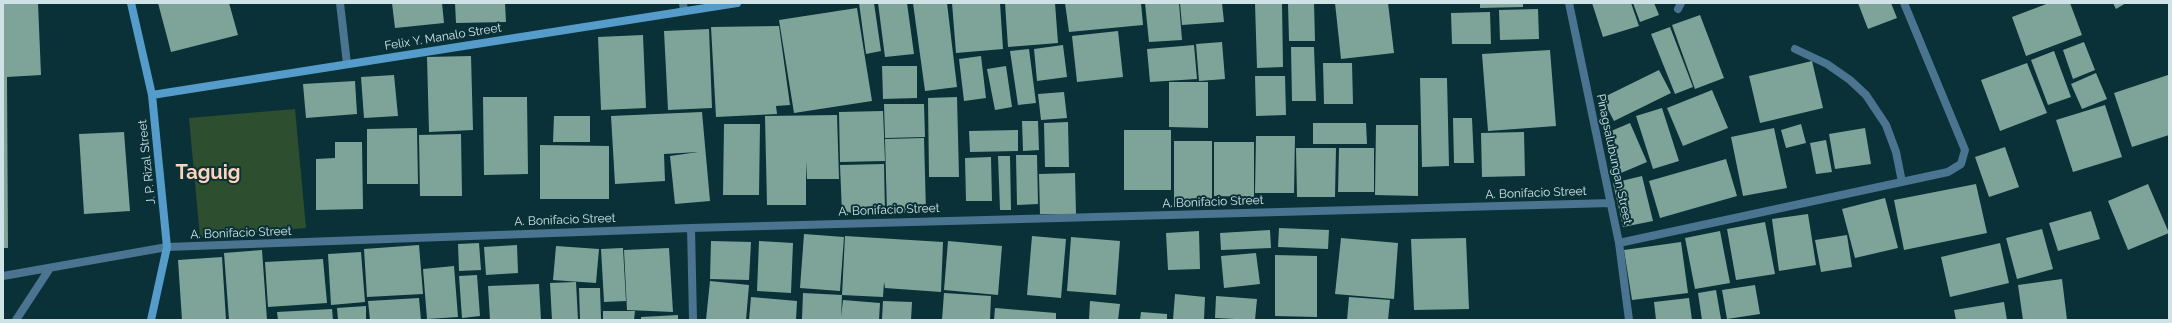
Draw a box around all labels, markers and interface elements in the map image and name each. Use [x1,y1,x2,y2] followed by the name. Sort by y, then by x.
[384,21,502,53] street label: Felix Y. Manalo Street
[1593,93,1635,225] street label: Pinagsalubungan Street
[135,119,159,205] street label: J. P. Rizal Street
[176,161,240,185] district label: Taguig
[1485,184,1587,202] street label: A. Bonifacio Street
[1162,193,1264,211] street label: A. Bonifacio Street
[838,201,940,219] street label: A. Bonifacio Street
[514,211,616,229] street label: A. Bonifacio Street
[190,224,292,242] street label: A. Bonifacio Street

